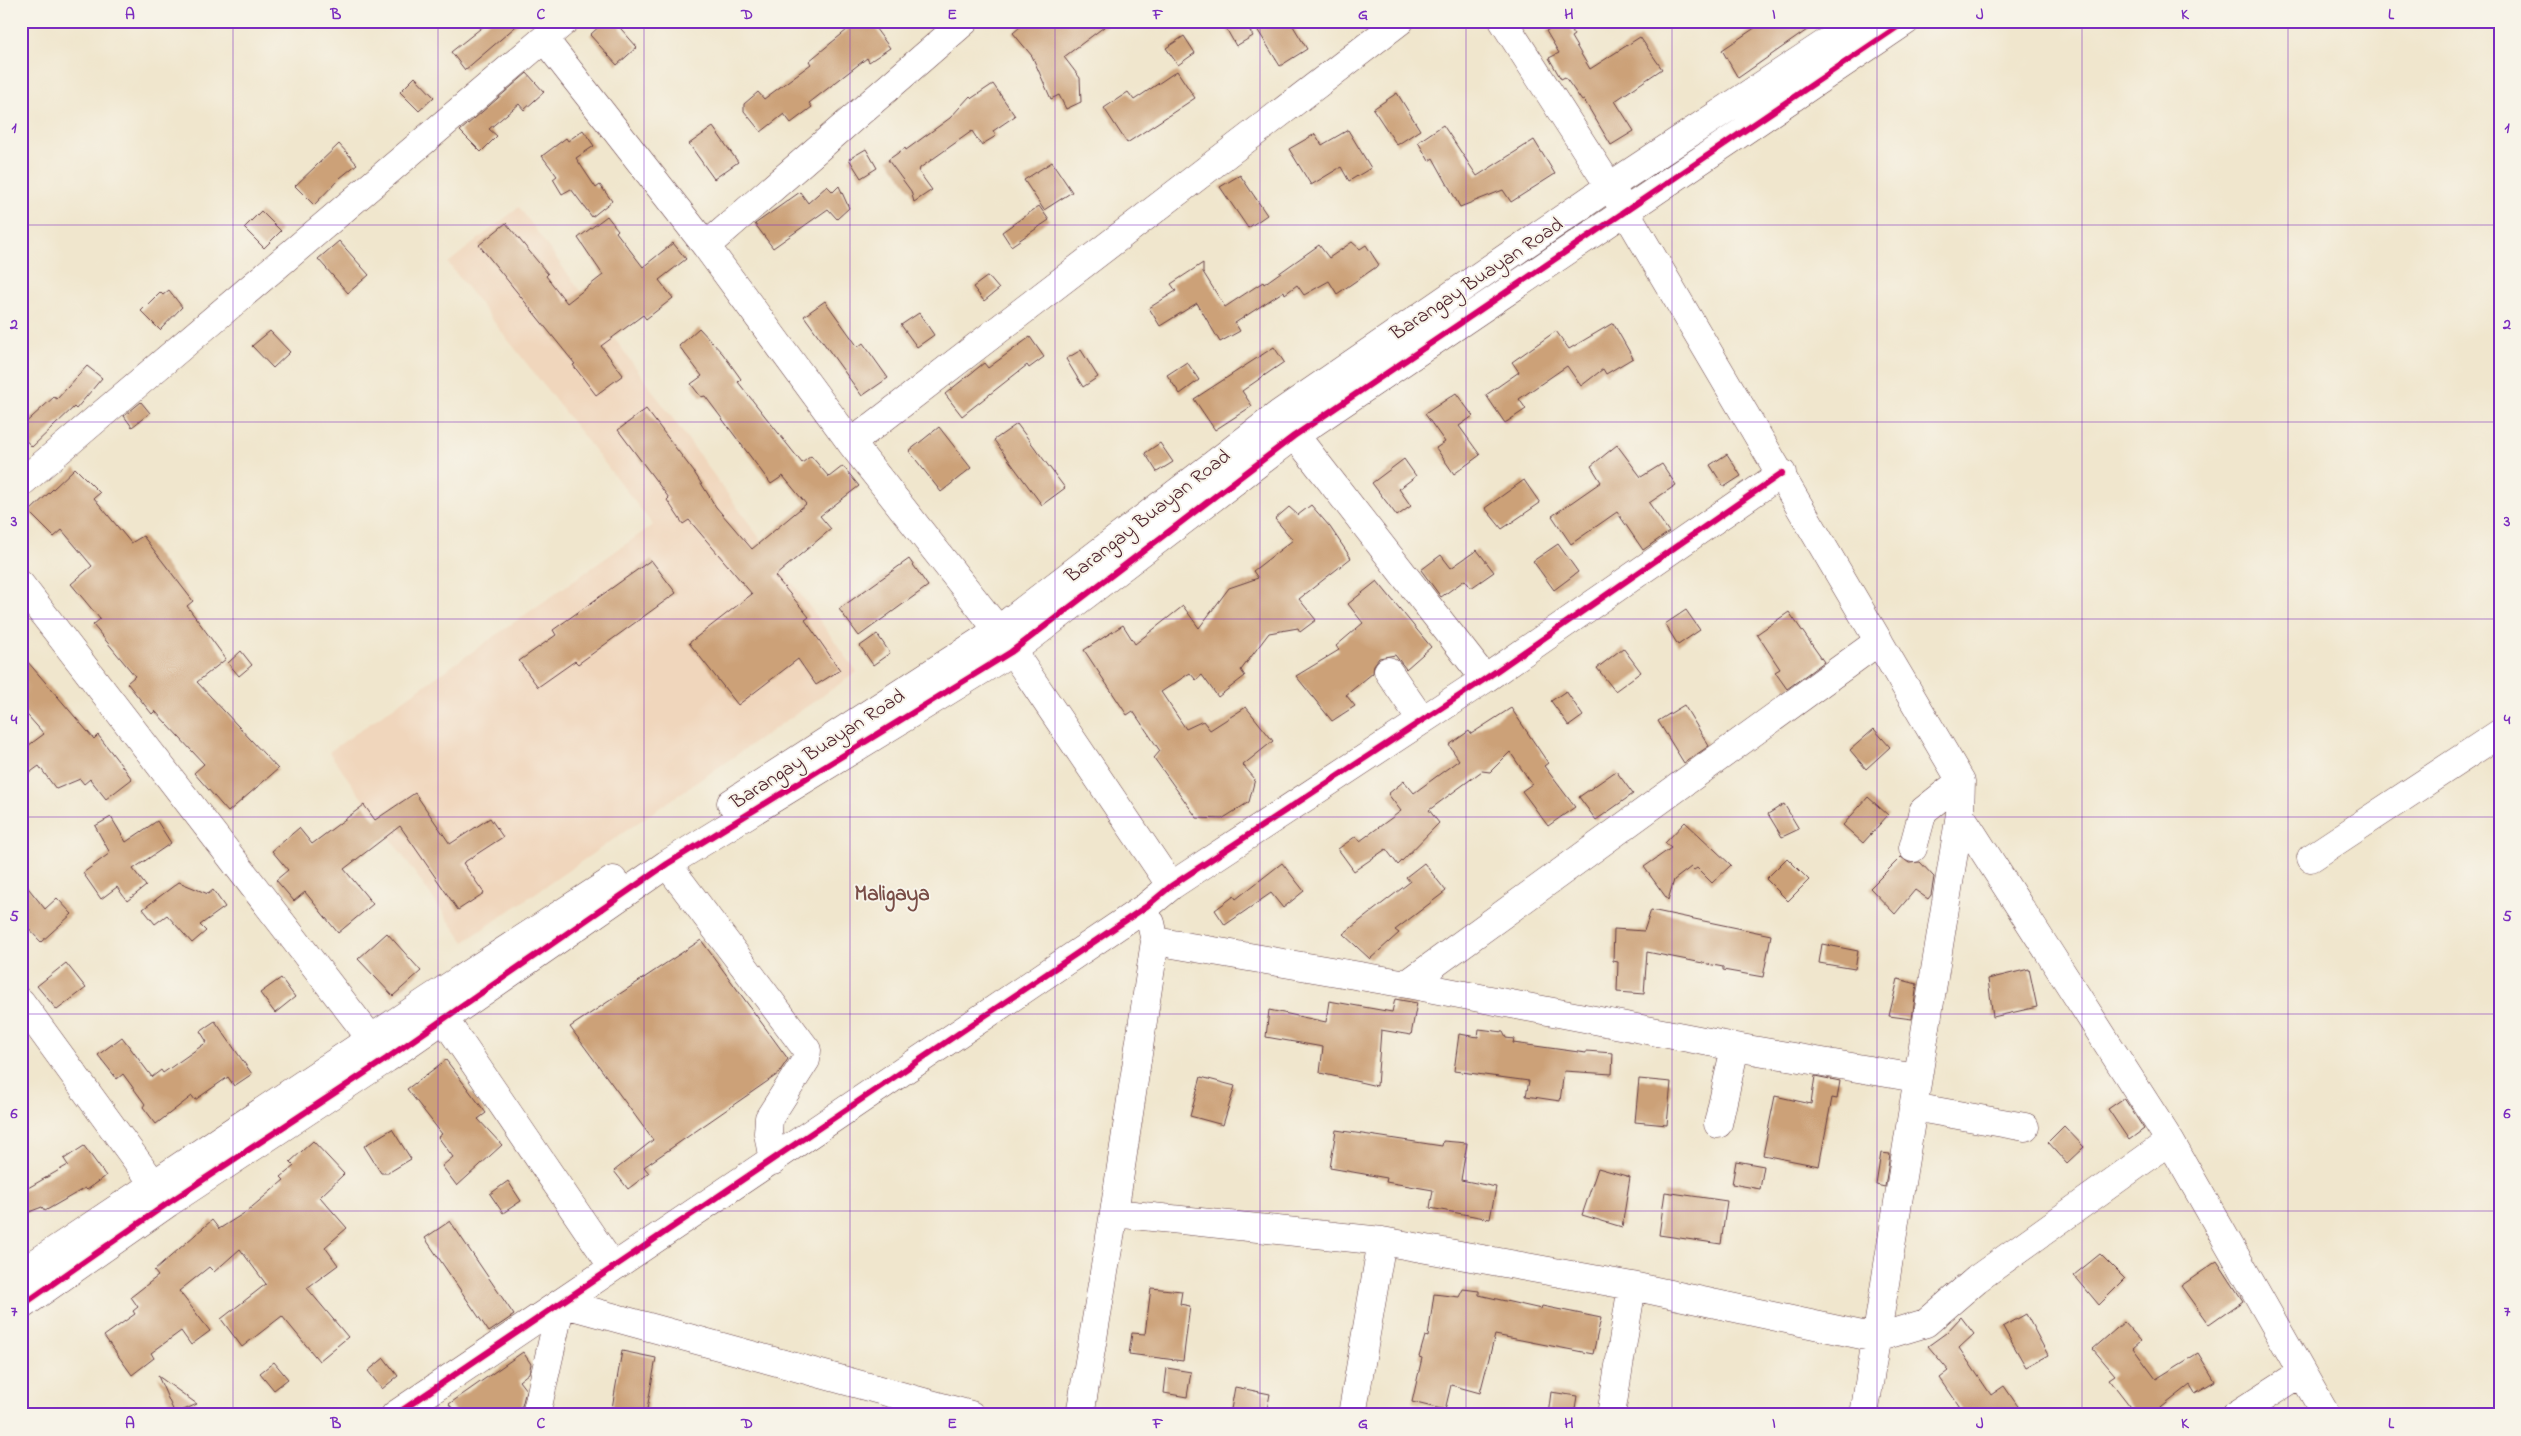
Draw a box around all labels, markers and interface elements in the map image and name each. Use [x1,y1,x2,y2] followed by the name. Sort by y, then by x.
[125,3,135,27] text: A
[330,3,342,27] text: B
[537,3,546,27] text: C
[740,3,753,27] text: D
[947,3,957,27] text: E
[1152,3,1164,27] text: F
[1358,3,1368,27] text: G
[1564,3,1574,27] text: H
[1772,3,1776,27] text: I
[1976,3,1984,27] text: J
[2181,3,2190,27] text: K
[2388,3,2395,27] text: L
[11,116,17,140] text: 1
[2504,116,2510,140] text: 1
[1384,211,1570,350] street label: Barangay Buayan Road
[9,313,18,337] text: 2
[2502,313,2511,337] text: 2
[1059,443,1238,592] street label: Barangay Buayan Road
[10,510,18,534] text: 3
[2503,510,2511,534] text: 3
[725,683,912,819] street label: Barangay Buayan Road
[10,708,18,732] text: 4
[2503,708,2511,732] text: 4
[854,880,930,912] district label: Maligaya
[9,905,19,929] text: 5
[2502,905,2512,929] text: 5
[9,1102,18,1126] text: 6
[2502,1102,2511,1126] text: 6
[11,1300,18,1324] text: 7
[2504,1300,2511,1324] text: 7
[125,1412,135,1436] text: A
[330,1412,342,1436] text: B
[537,1412,546,1436] text: C
[740,1412,753,1436] text: D
[947,1412,957,1436] text: E
[1152,1412,1164,1436] text: F
[1358,1412,1368,1436] text: G
[1564,1412,1574,1436] text: H
[1772,1412,1776,1436] text: I
[1976,1412,1984,1436] text: J
[2181,1412,2190,1436] text: K
[2388,1412,2395,1436] text: L

